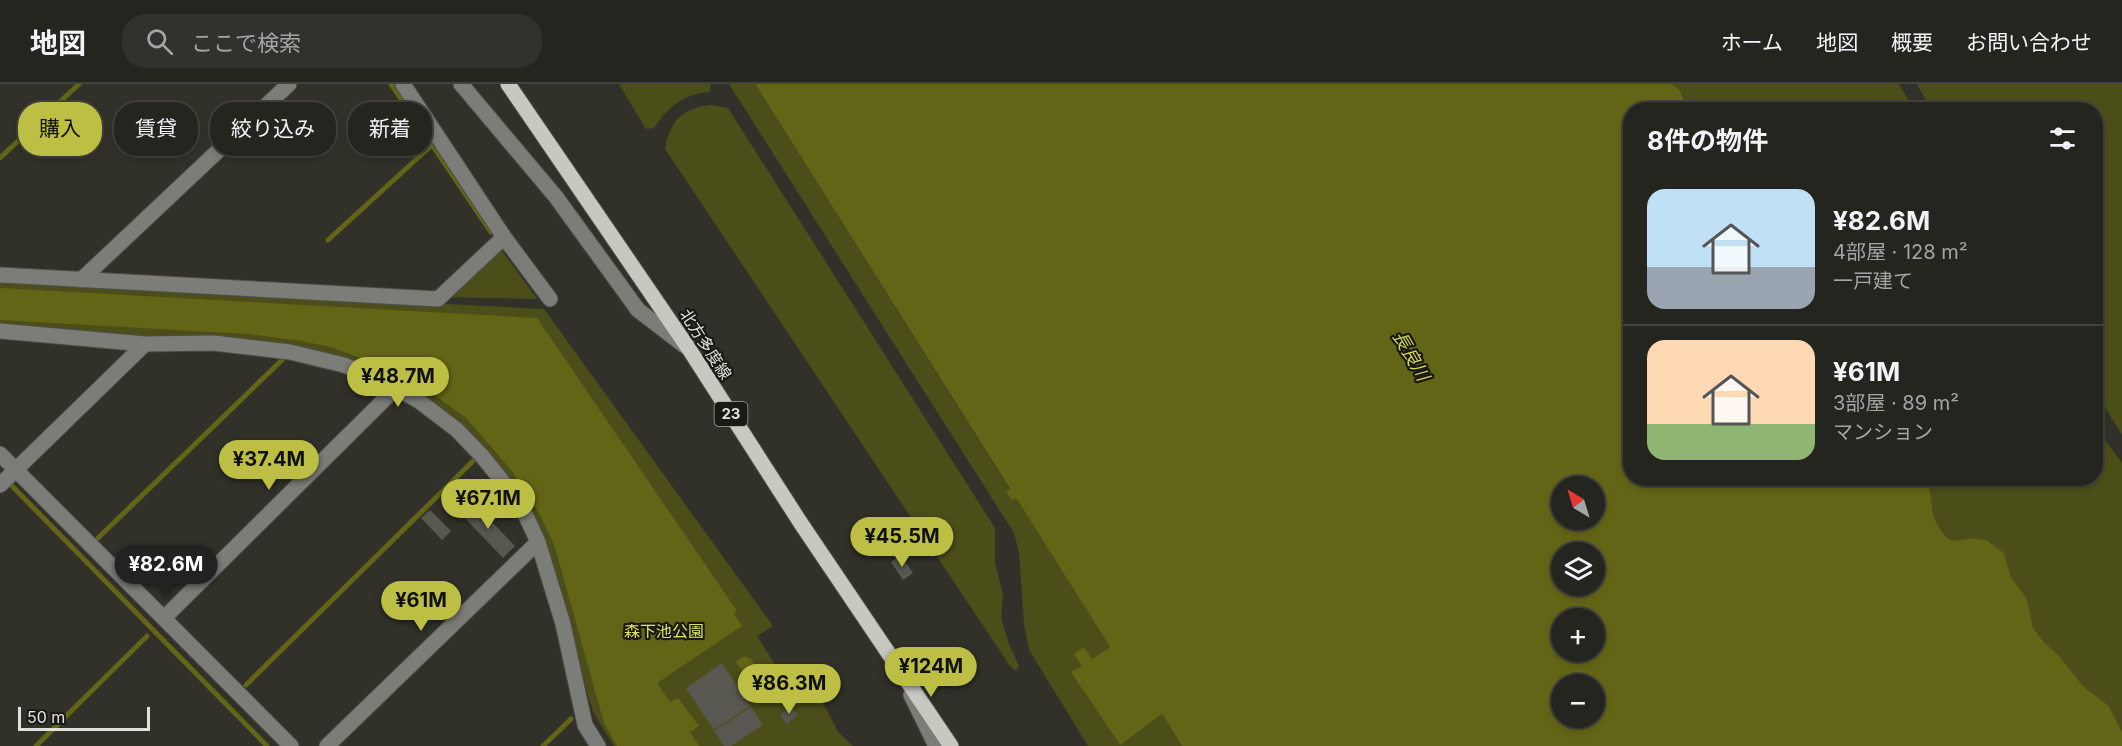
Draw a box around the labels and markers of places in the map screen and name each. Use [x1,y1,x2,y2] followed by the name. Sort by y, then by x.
[349,357,447,408] pin: ¥48.7M
[220,440,318,491] pin: ¥37.4M
[439,479,537,530] pin: ¥67.1M
[853,517,951,568] pin: ¥45.5M
[117,545,215,596] pin: ¥82.6M
[385,581,457,632] pin: ¥61M
[889,647,973,698] pin: ¥124M
[740,664,838,715] pin: ¥86.3M

